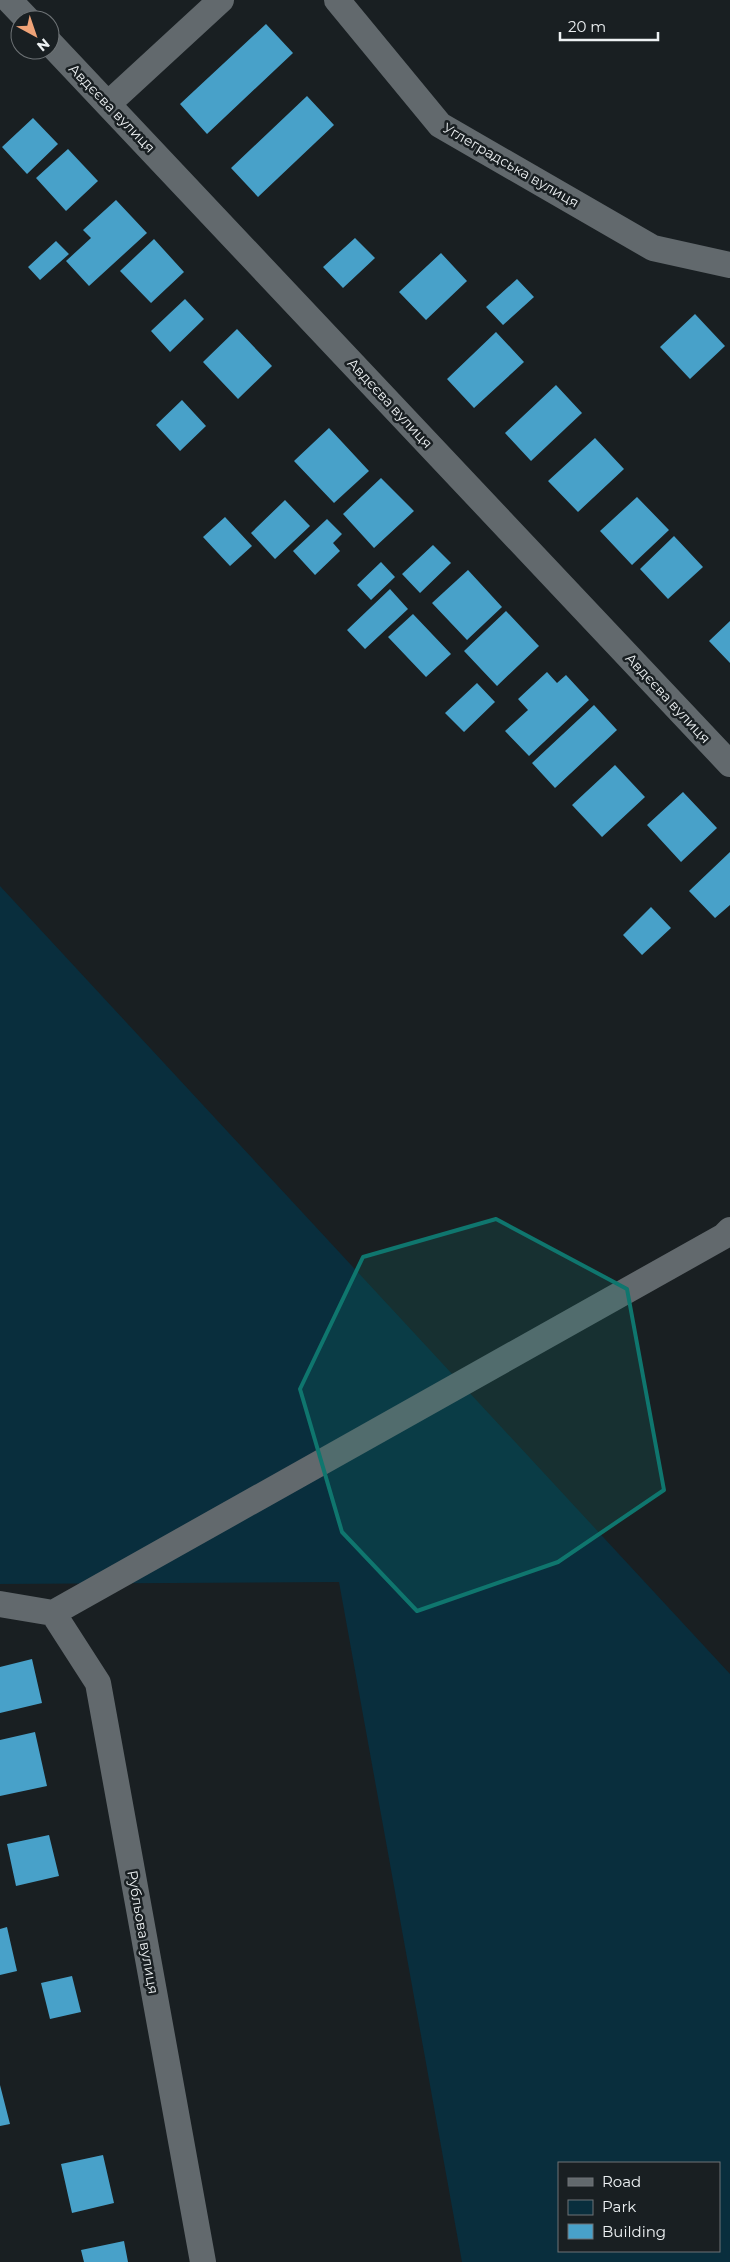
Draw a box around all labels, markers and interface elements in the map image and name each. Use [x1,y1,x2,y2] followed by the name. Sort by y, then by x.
[10,10,60,60] north arrow
[560,10,658,42] scale bar
[568,17,606,36] text: 20 m
[33,34,53,55] text: N
[65,60,159,156] street label: Авдєєва вулиця
[440,119,582,211] street label: Углеградська вулиця
[344,354,436,452] street label: Авдєєва вулиця
[622,649,714,747] street label: Авдєєва вулиця
[123,1869,163,1995] street label: Рубльова вулиця
[558,2162,720,2252] legend
[602,2172,641,2191] text: Road
[602,2197,636,2216] text: Park
[602,2222,666,2241] text: Building

